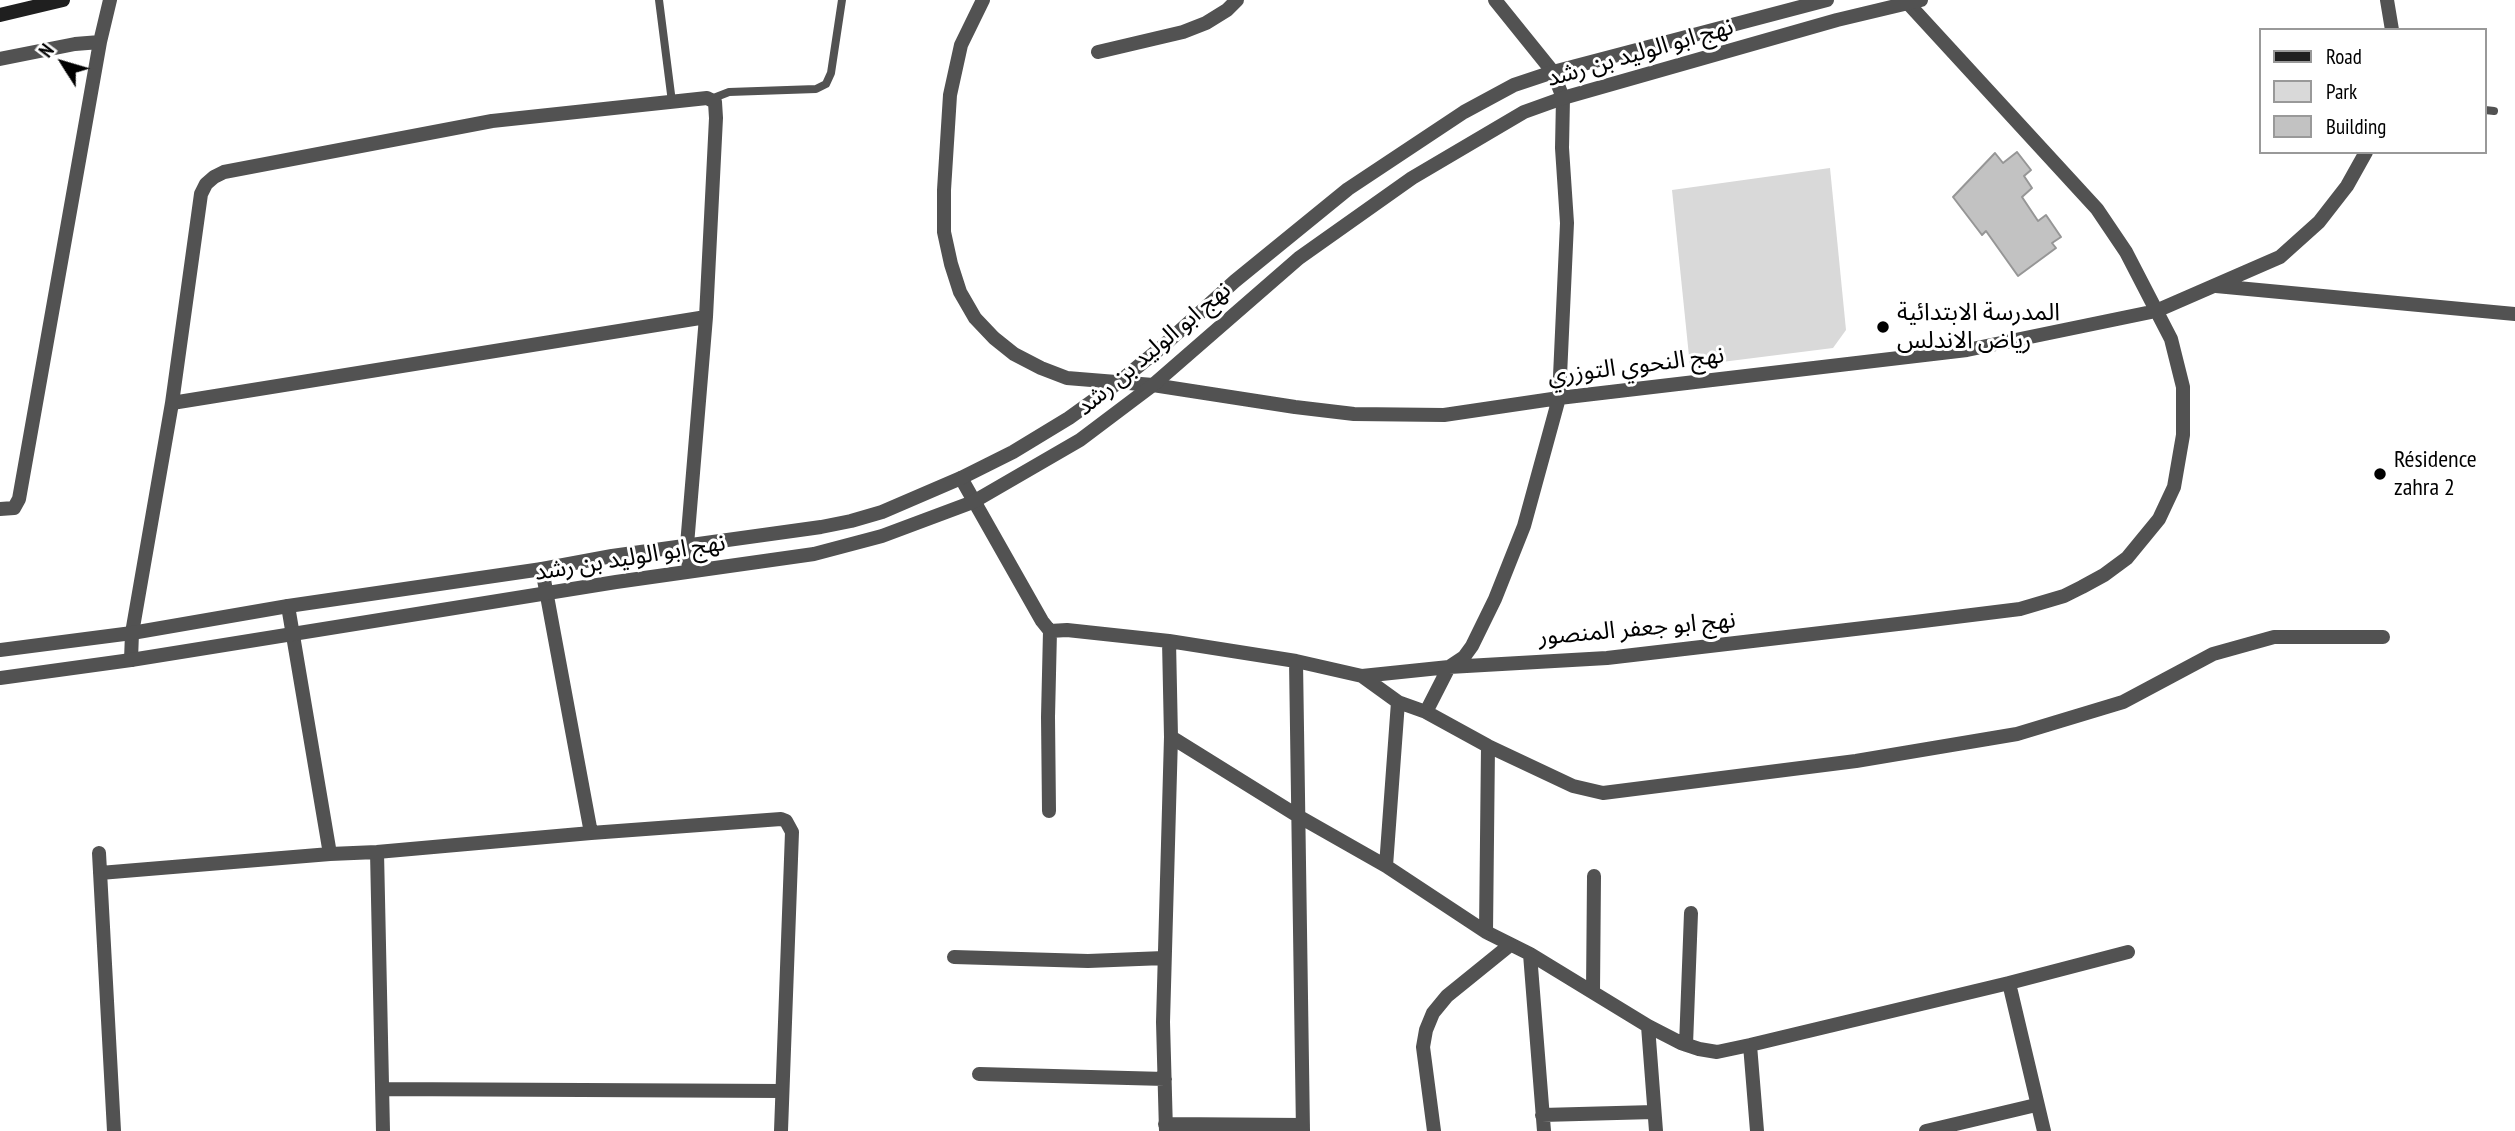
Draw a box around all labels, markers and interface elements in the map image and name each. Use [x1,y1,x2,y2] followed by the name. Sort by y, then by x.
[1543,13,1737,93] street label: نهج ابو الوليد بن رشد
[28,28,98,98] north arrow
[2260,28,2487,154] legend
[34,39,59,62] text: N
[2326,43,2362,70] text: Road
[2326,78,2357,105] text: Park
[2326,113,2386,140] text: Building
[1071,276,1237,422] street label: نهج ابو الوليد بن رشد
[1897,299,2060,355] place label: المدرسة الابتدائية رياض الاندلس
[1875,319,1891,335] marker: المدرسة الابتدائية رياض الاندلس
[1546,341,1726,391] street label: نهج النحوي التوزري
[2394,446,2477,502] place label: Résidence zahra 2
[2372,466,2388,482] marker: Résidence zahra 2
[532,529,728,587] street label: نهج ابو الوليد بن رشد
[1537,606,1737,652] street label: نهج ابو جعفر المنصور

